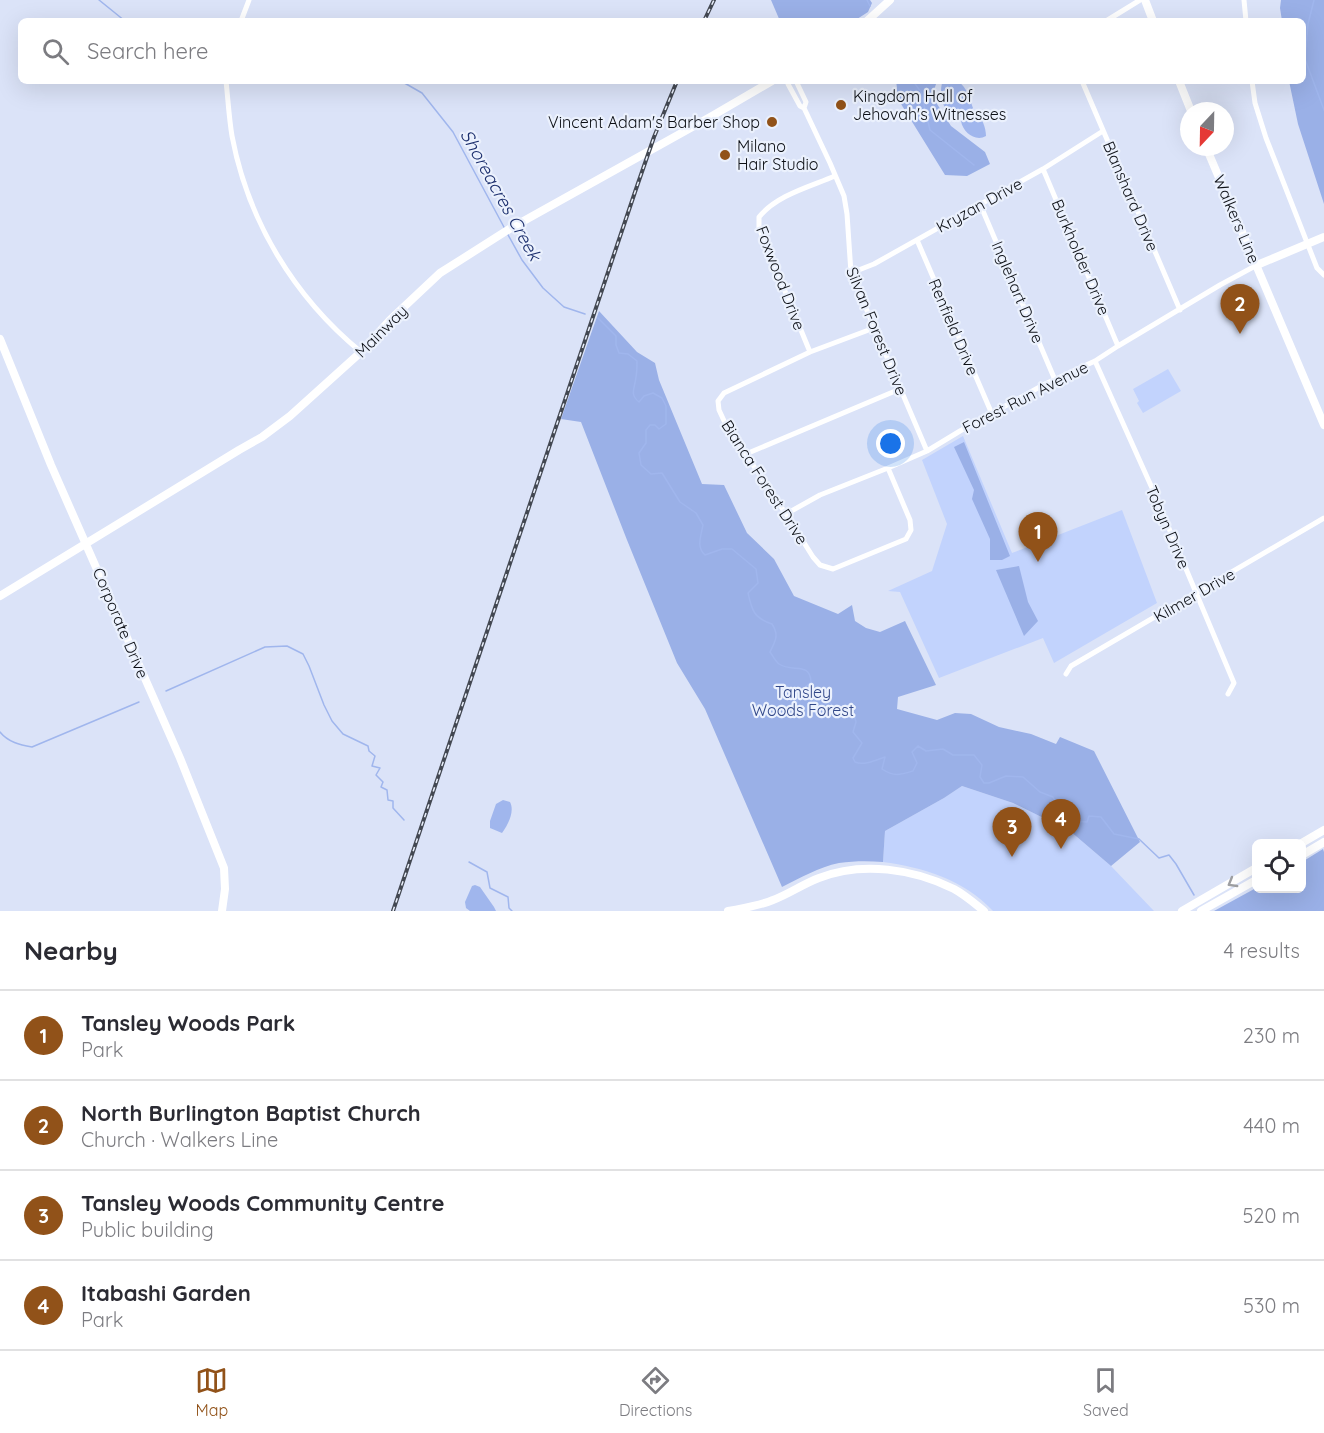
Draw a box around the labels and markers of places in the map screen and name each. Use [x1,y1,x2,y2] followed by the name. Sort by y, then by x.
[853,86,1006,124] place label: Kingdom Hall of Jehovah's Witnesses
[834,98,848,112] marker: Kingdom Hall of Jehovah's Witnesses
[548,112,760,132] place label: Vincent Adam's Barber Shop
[765,115,779,129] marker: Vincent Adam's Barber Shop
[737,136,818,174] place label: Milano Hair Studio
[718,148,732,162] marker: Milano Hair Studio
[1220,284,1260,334] pin: 2
[1018,512,1058,562] pin: 1
[1042,800,1080,849] pin: 4
[992,808,1032,857] pin: 3

